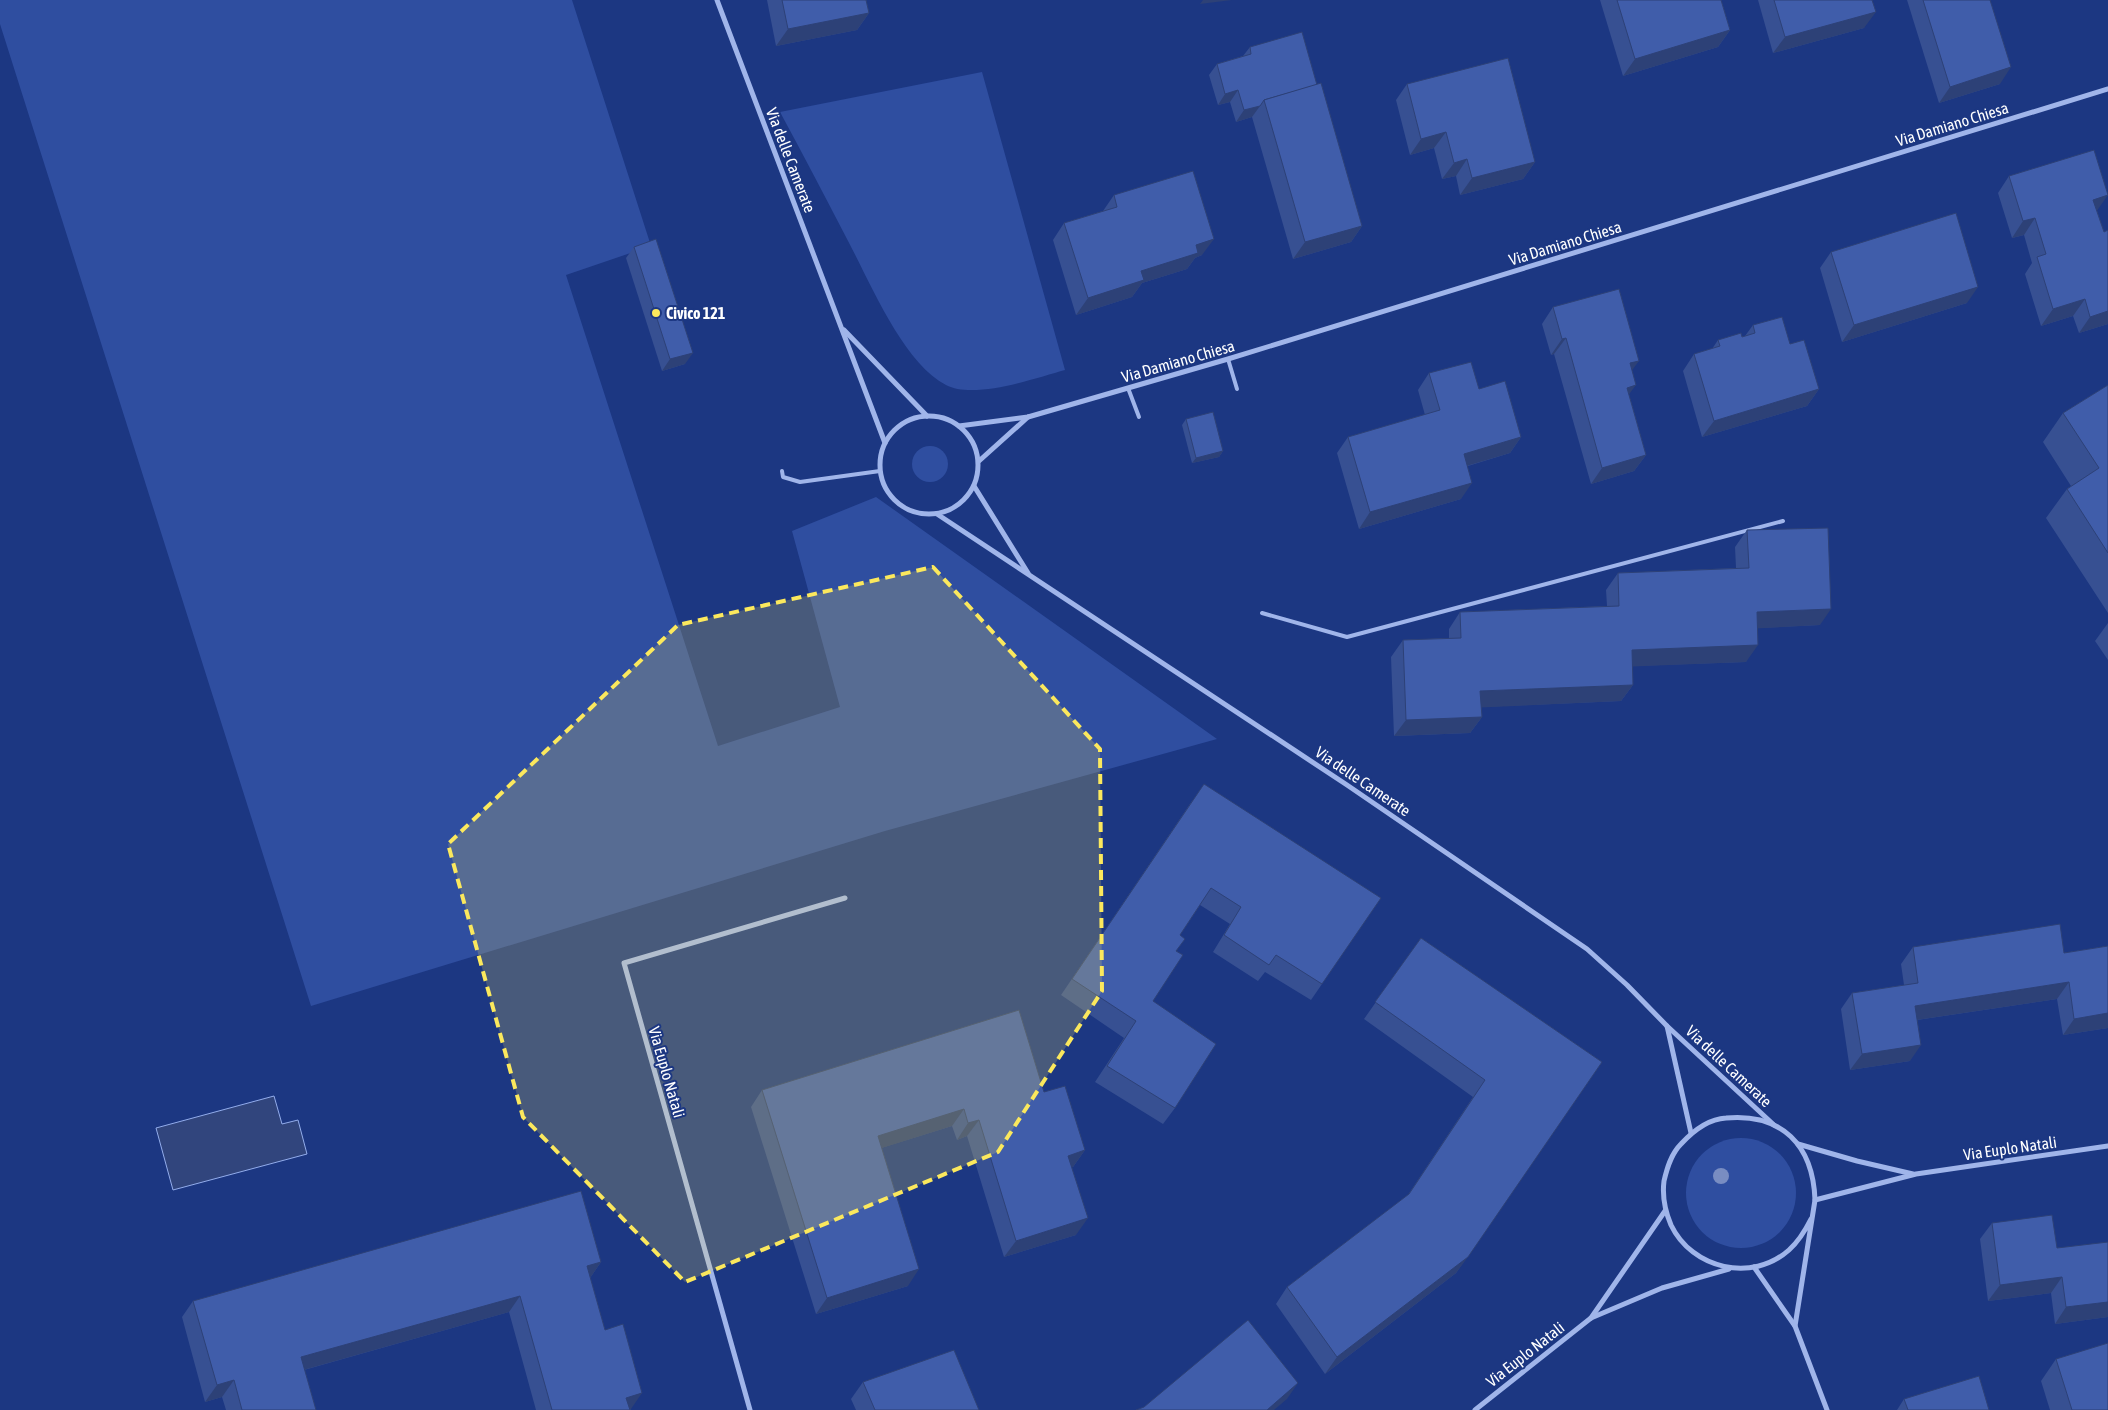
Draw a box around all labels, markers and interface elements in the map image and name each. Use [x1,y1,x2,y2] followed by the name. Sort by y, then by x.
[1894,98,2010,150] street label: Via Damiano Chiesa
[763,105,819,215] street label: Via delle Camerate
[1507,217,1623,269] street label: Via Damiano Chiesa
[666,304,726,322] place label: Civico 121
[650,307,662,319] marker: Civico 121
[1119,336,1237,386] street label: Via Damiano Chiesa
[1312,743,1414,819] street label: Via delle Camerate
[1682,1022,1776,1110] street label: Via delle Camerate
[644,1024,689,1120] street label: Via Euplo Natali
[1962,1133,2058,1164] street label: Via Euplo Natali
[1482,1318,1568,1391] street label: Via Euplo Natali

